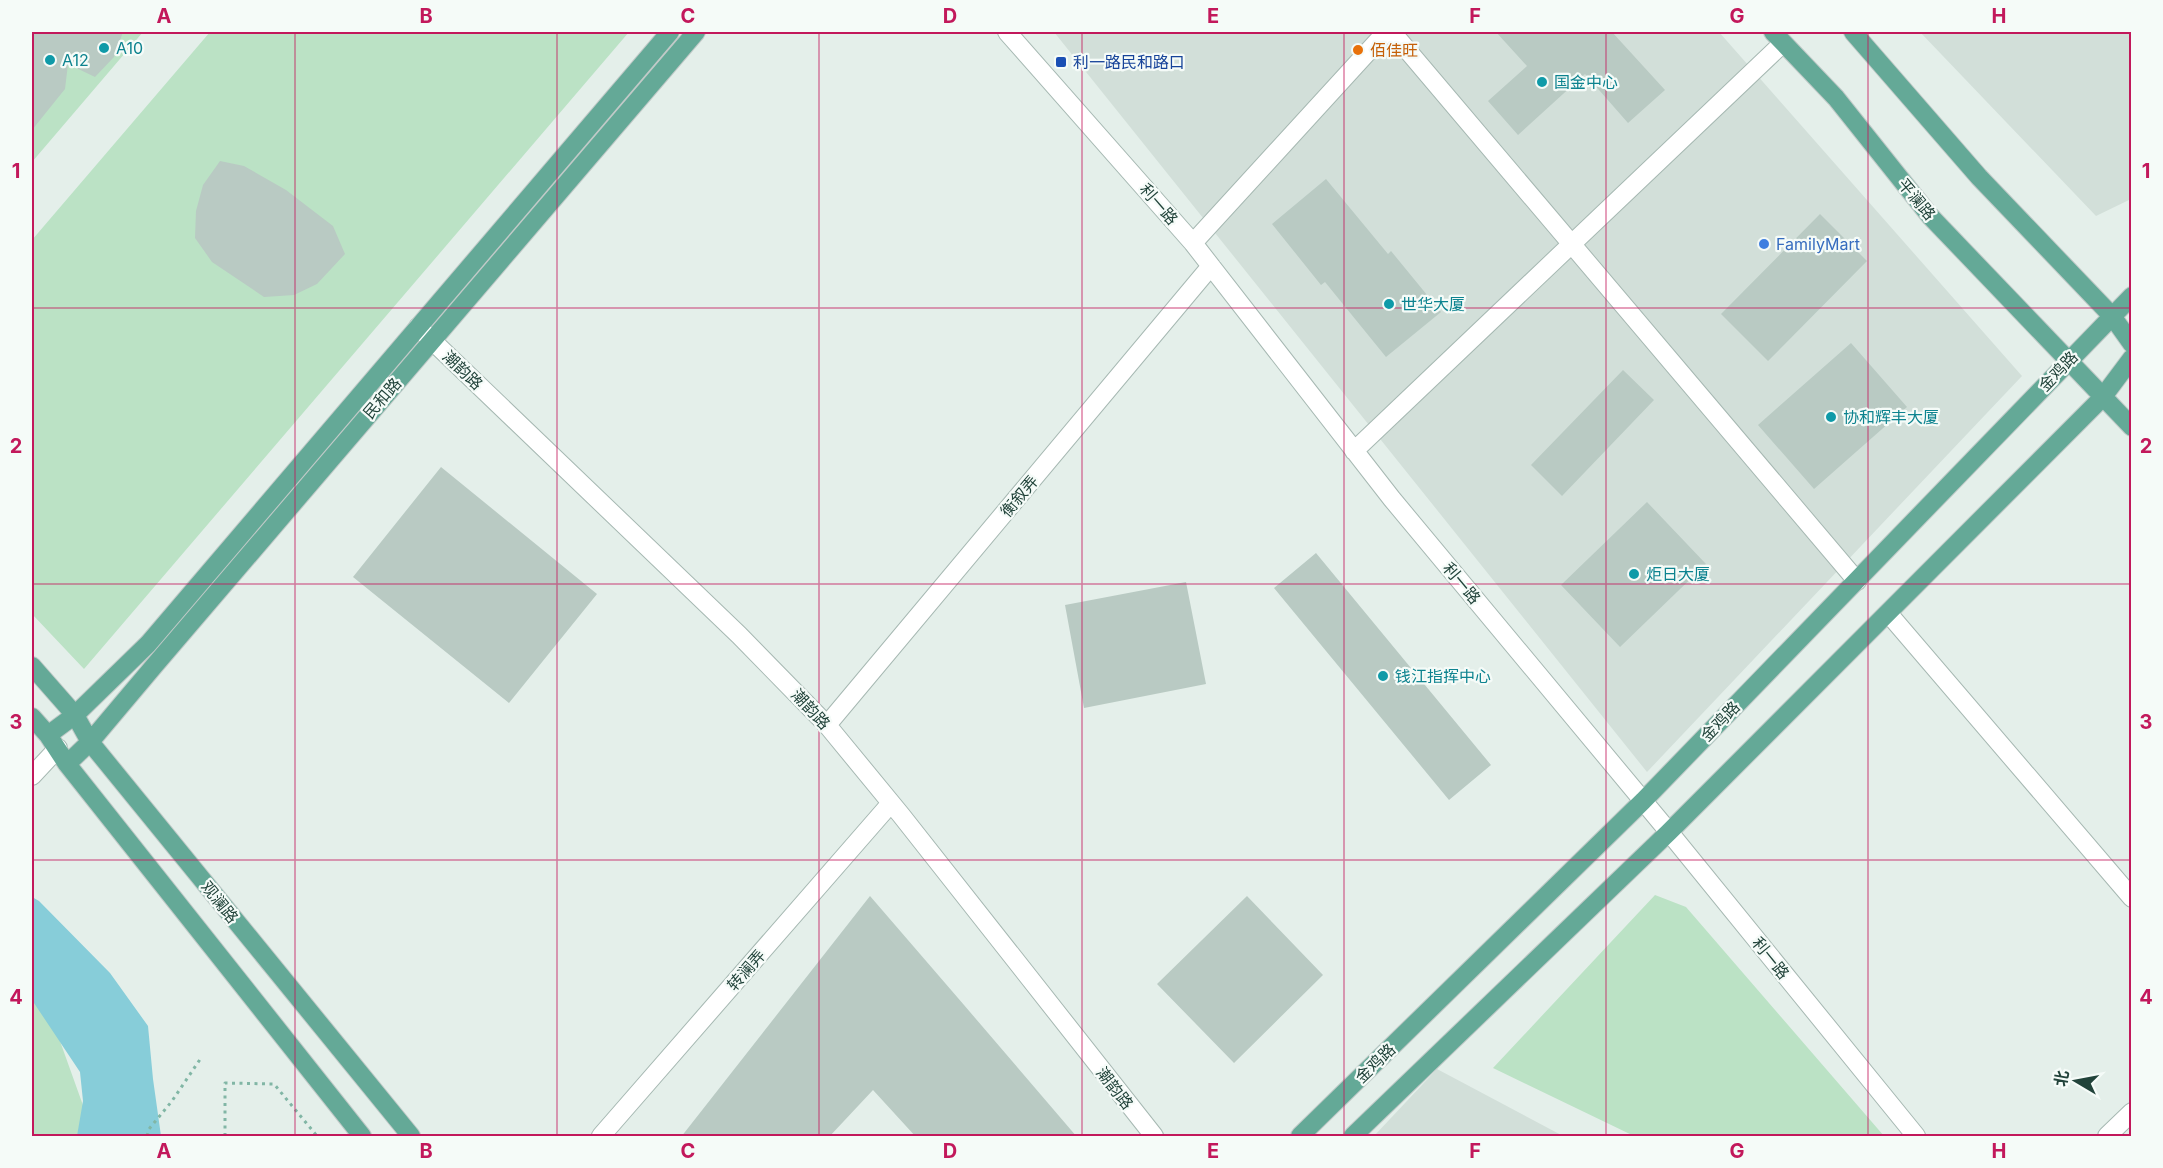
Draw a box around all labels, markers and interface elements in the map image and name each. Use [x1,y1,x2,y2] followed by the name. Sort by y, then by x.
[157,4,172,28] text: A
[419,4,433,28] text: B
[681,4,695,28] text: C
[943,4,957,28] text: D
[1207,4,1219,28] text: E
[1469,4,1481,28] text: F
[1729,4,1745,28] text: G
[1992,4,2006,28] text: H
[116,38,143,58] place label: A10
[1370,40,1418,60] place label: 佰佳旺
[97,41,111,55] marker: A10
[1351,43,1365,57] marker: 佰佳旺
[62,50,89,70] place label: A12
[1073,52,1185,72] place label: 利一路民和路口
[43,53,57,67] marker: A12
[1054,55,1068,69] marker: 利一路民和路口
[1554,72,1618,92] place label: 国金中心
[1535,75,1549,89] marker: 国金中心
[12,159,20,183] text: 1
[2142,159,2150,183] text: 1
[1894,174,1940,224] street label: 平澜路
[1136,179,1182,229] street label: 利一路
[1776,234,1860,254] place label: FamilyMart
[1757,237,1771,251] marker: FamilyMart
[1401,294,1465,314] place label: 世华大厦
[1382,297,1396,311] marker: 世华大厦
[439,346,487,394] street label: 潮韵路
[2034,347,2082,395] street label: 金鸡路
[359,373,405,423] street label: 民和路
[1843,407,1939,427] place label: 协和辉丰大厦
[1824,410,1838,424] marker: 协和辉丰大厦
[10,434,22,458] text: 2
[2140,434,2152,458] text: 2
[996,471,1042,521] street label: 衡叙弄
[1439,558,1485,608] street label: 利一路
[1646,564,1710,584] place label: 炬日大厦
[1627,567,1641,581] marker: 炬日大厦
[1395,666,1491,686] place label: 钱江指挥中心
[1376,669,1390,683] marker: 钱江指挥中心
[787,685,835,733] street label: 潮韵路
[1696,697,1744,745] street label: 金鸡路
[10,710,22,734] text: 3
[2140,710,2152,734] text: 3
[197,877,243,927] street label: 观澜路
[1748,933,1794,983] street label: 利一路
[723,945,769,995] street label: 转澜弄
[9,985,23,1009] text: 4
[2139,985,2153,1009] text: 4
[1351,1039,1399,1087] street label: 金鸡路
[2046,1051,2106,1111] north arrow
[1092,1063,1138,1113] street label: 潮韵路
[2050,1069,2072,1088] text: 北
[157,1139,172,1163] text: A
[419,1139,433,1163] text: B
[681,1139,695,1163] text: C
[943,1139,957,1163] text: D
[1207,1139,1219,1163] text: E
[1469,1139,1481,1163] text: F
[1729,1139,1745,1163] text: G
[1992,1139,2006,1163] text: H

